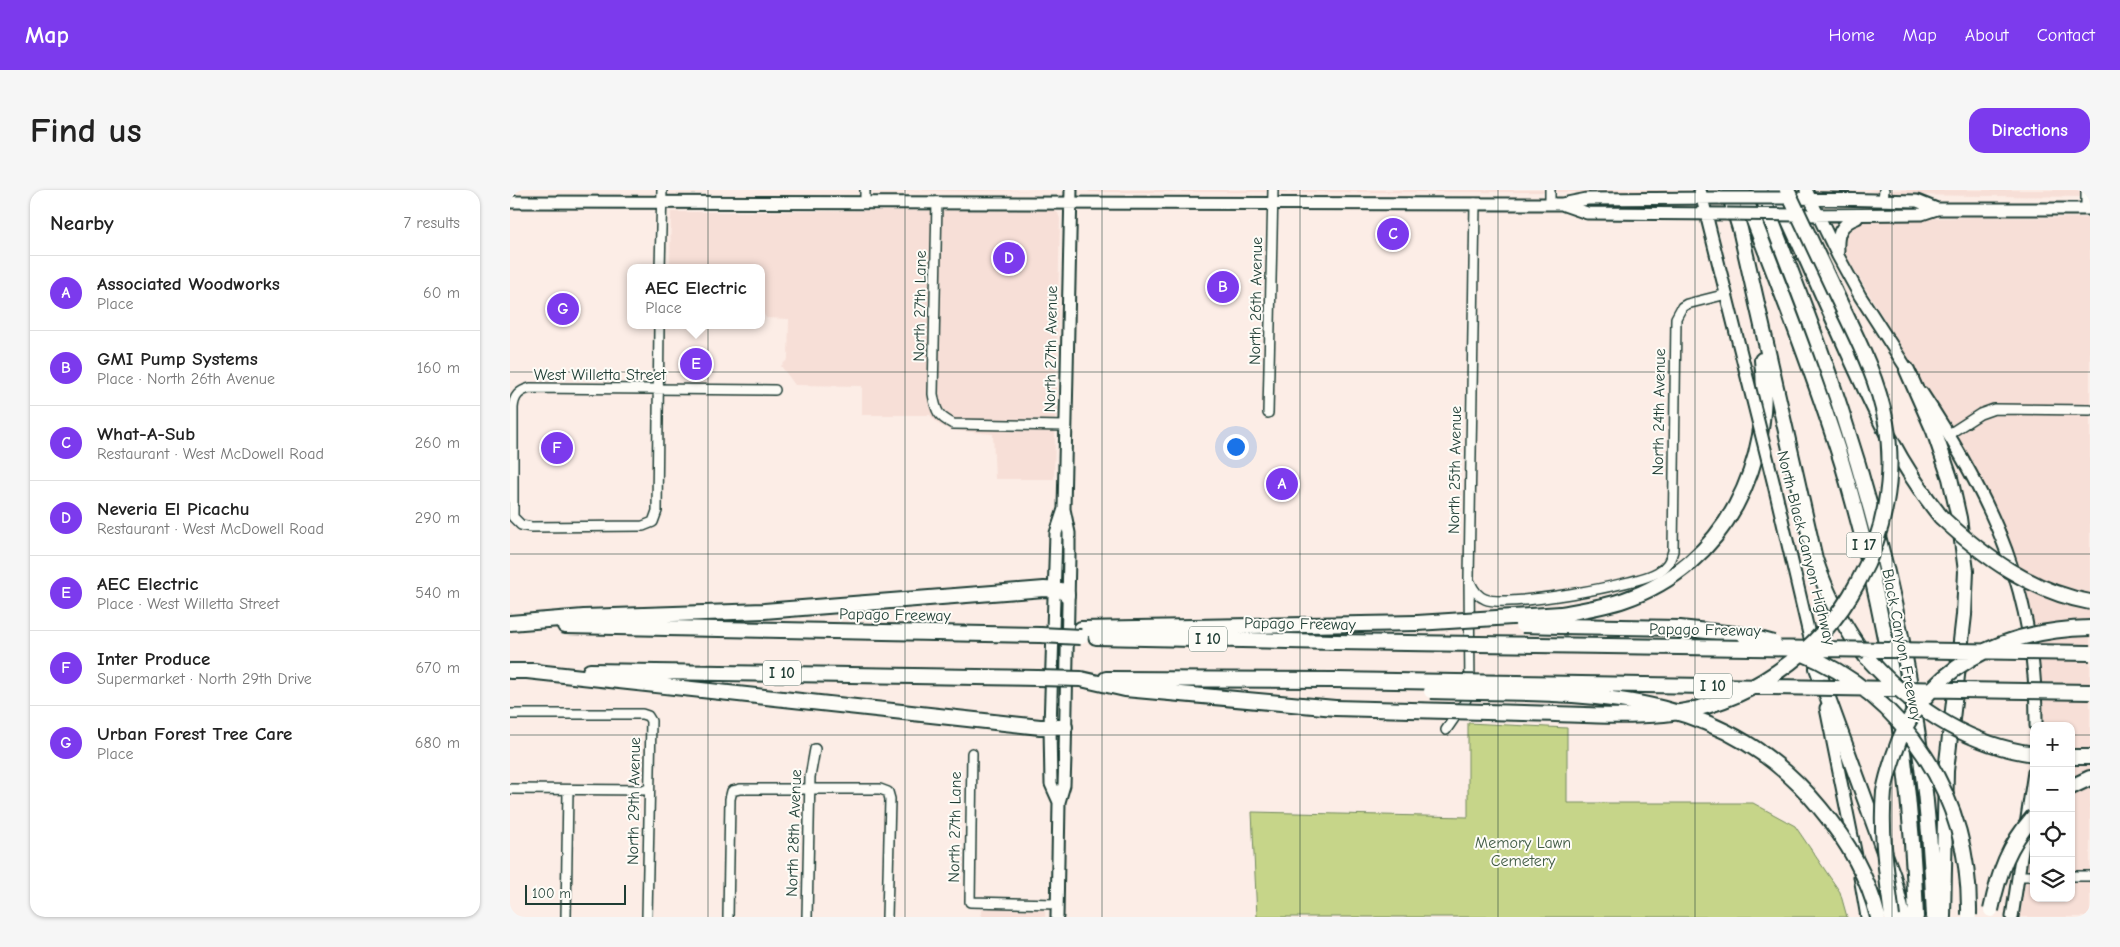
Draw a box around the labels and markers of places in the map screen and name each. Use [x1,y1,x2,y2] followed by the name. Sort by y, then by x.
[1377,215,1409,253] pin: C
[993,239,1025,277] pin: D
[1207,268,1239,306] pin: B
[547,290,579,328] pin: G
[680,345,712,383] pin: E
[541,429,573,467] pin: F
[1266,465,1298,503] pin: A

